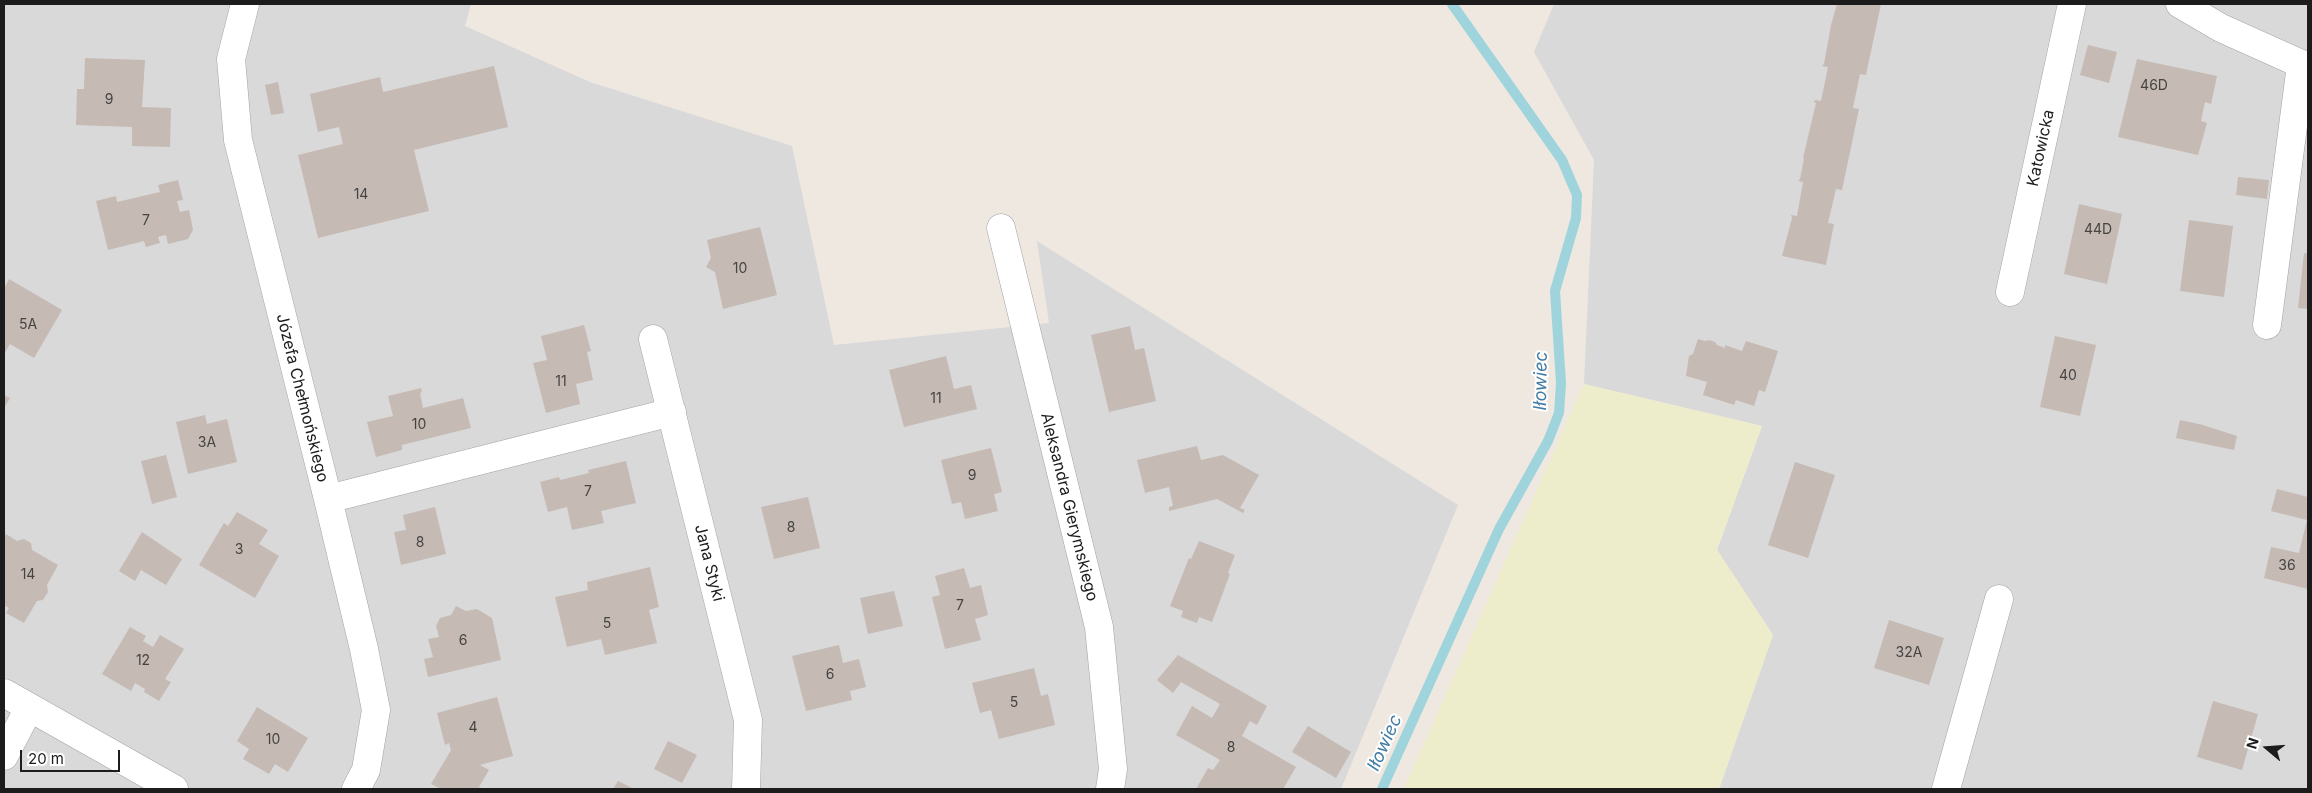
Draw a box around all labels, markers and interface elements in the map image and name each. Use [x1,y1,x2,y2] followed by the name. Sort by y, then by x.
[2140,78,2168,94] house number: 46D
[105,92,113,108] house number: 9
[2024,108,2058,188] street label: Katowicka
[354,187,368,203] house number: 14
[142,213,150,229] house number: 7
[2084,222,2112,238] house number: 44D
[733,261,747,277] house number: 10
[272,312,332,484] street label: Józefa Chełmońskiego
[19,317,37,333] house number: 5A
[1530,351,1552,411] water label: Iłowiec
[2059,368,2077,384] house number: 40
[555,374,567,390] house number: 11
[930,391,942,407] house number: 11
[1036,411,1102,603] street label: Aleksandra Gierymskiego
[412,417,426,433] house number: 10
[198,435,216,451] house number: 3A
[968,468,976,484] house number: 9
[584,484,592,500] house number: 7
[787,520,795,536] house number: 8
[690,523,728,603] street label: Jana Styki
[416,535,424,551] house number: 8
[235,542,243,558] house number: 3
[2278,558,2296,574] house number: 36
[21,567,35,583] house number: 14
[956,598,964,614] house number: 7
[603,616,611,632] house number: 5
[459,633,467,649] house number: 6
[1896,645,1922,661] house number: 32A
[136,653,150,669] house number: 12
[826,667,834,683] house number: 6
[1010,695,1018,711] house number: 5
[1363,711,1407,775] water label: Iłowiec
[468,720,478,736] house number: 4
[2242,723,2292,773] north arrow
[266,732,280,748] house number: 10
[2243,736,2262,751] text: N
[22,740,122,772] scale bar
[1227,740,1235,756] house number: 8
[28,749,64,768] text: 20 m

